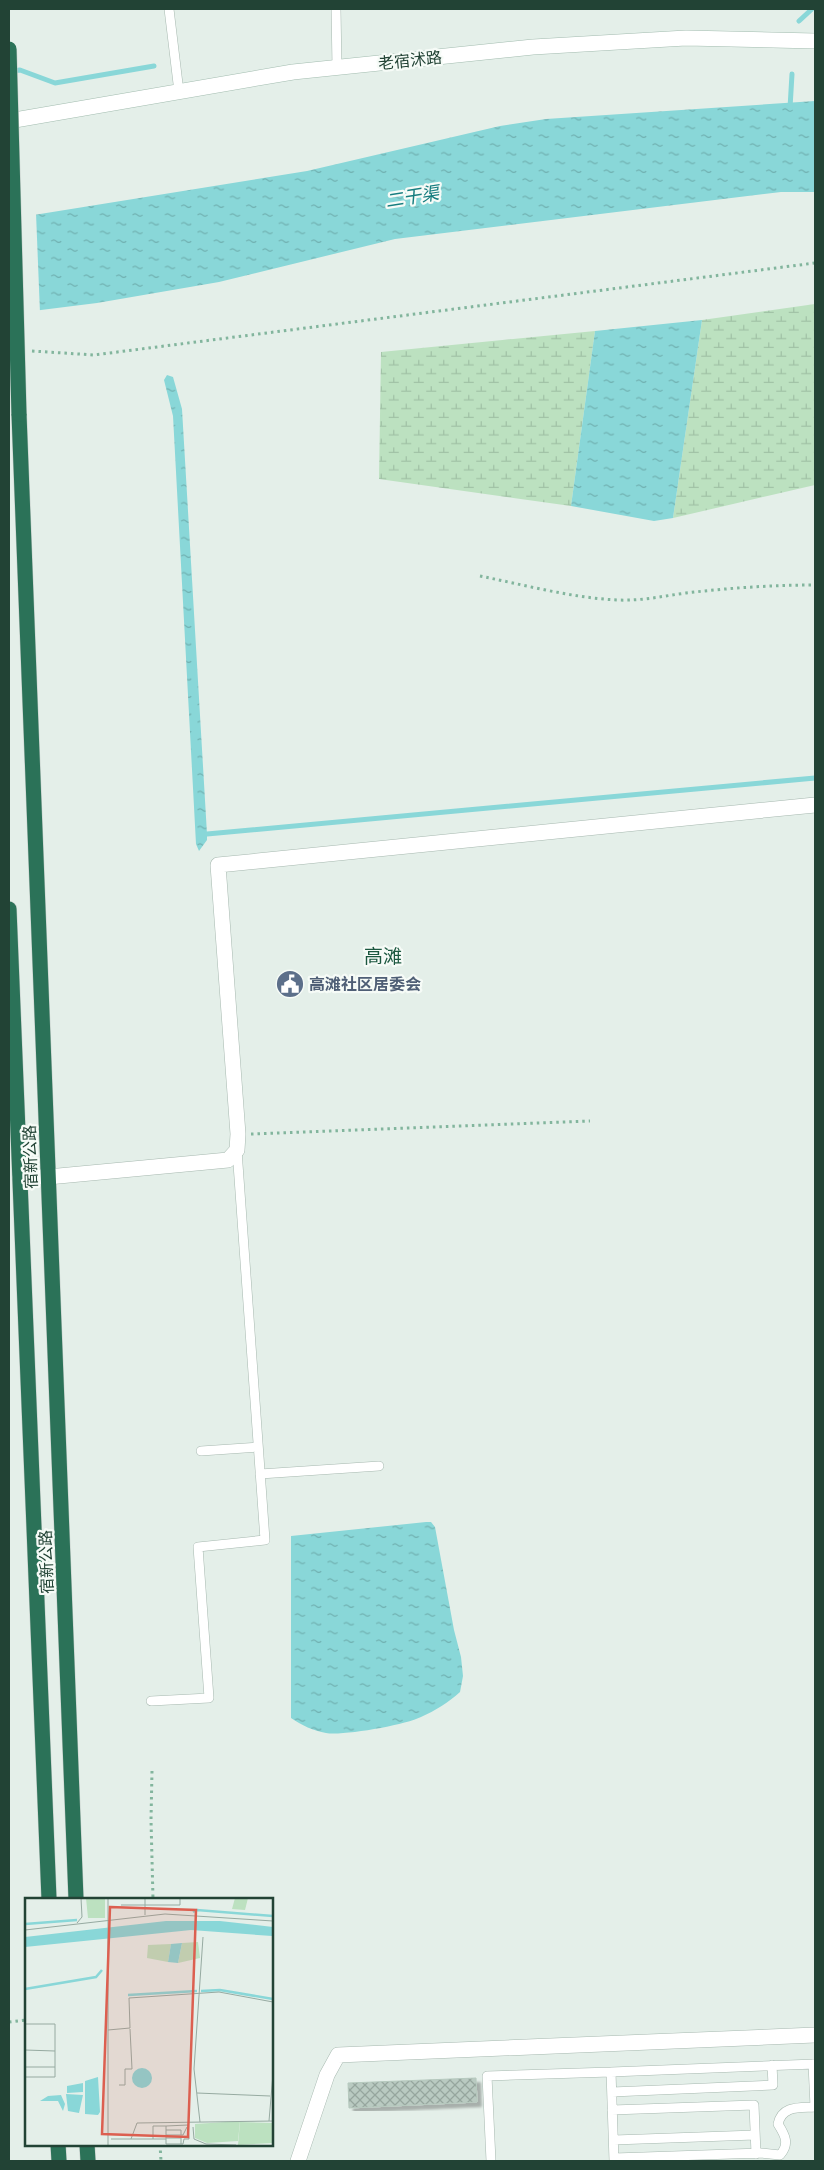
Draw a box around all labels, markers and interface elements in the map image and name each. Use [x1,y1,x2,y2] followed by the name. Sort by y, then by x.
[377,47,443,73] street label: 老宿沭路
[384,180,443,211] water label: 二干渠
[364,944,402,967] district label: 高滩
[275,969,305,999] public building icon: 高滩社区居委会
[309,974,421,994] place label: 高滩社区居委会
[19,1125,41,1189] street label: 宿新公路
[35,1530,57,1594] street label: 宿新公路
[25,1898,272,2145] inset map

